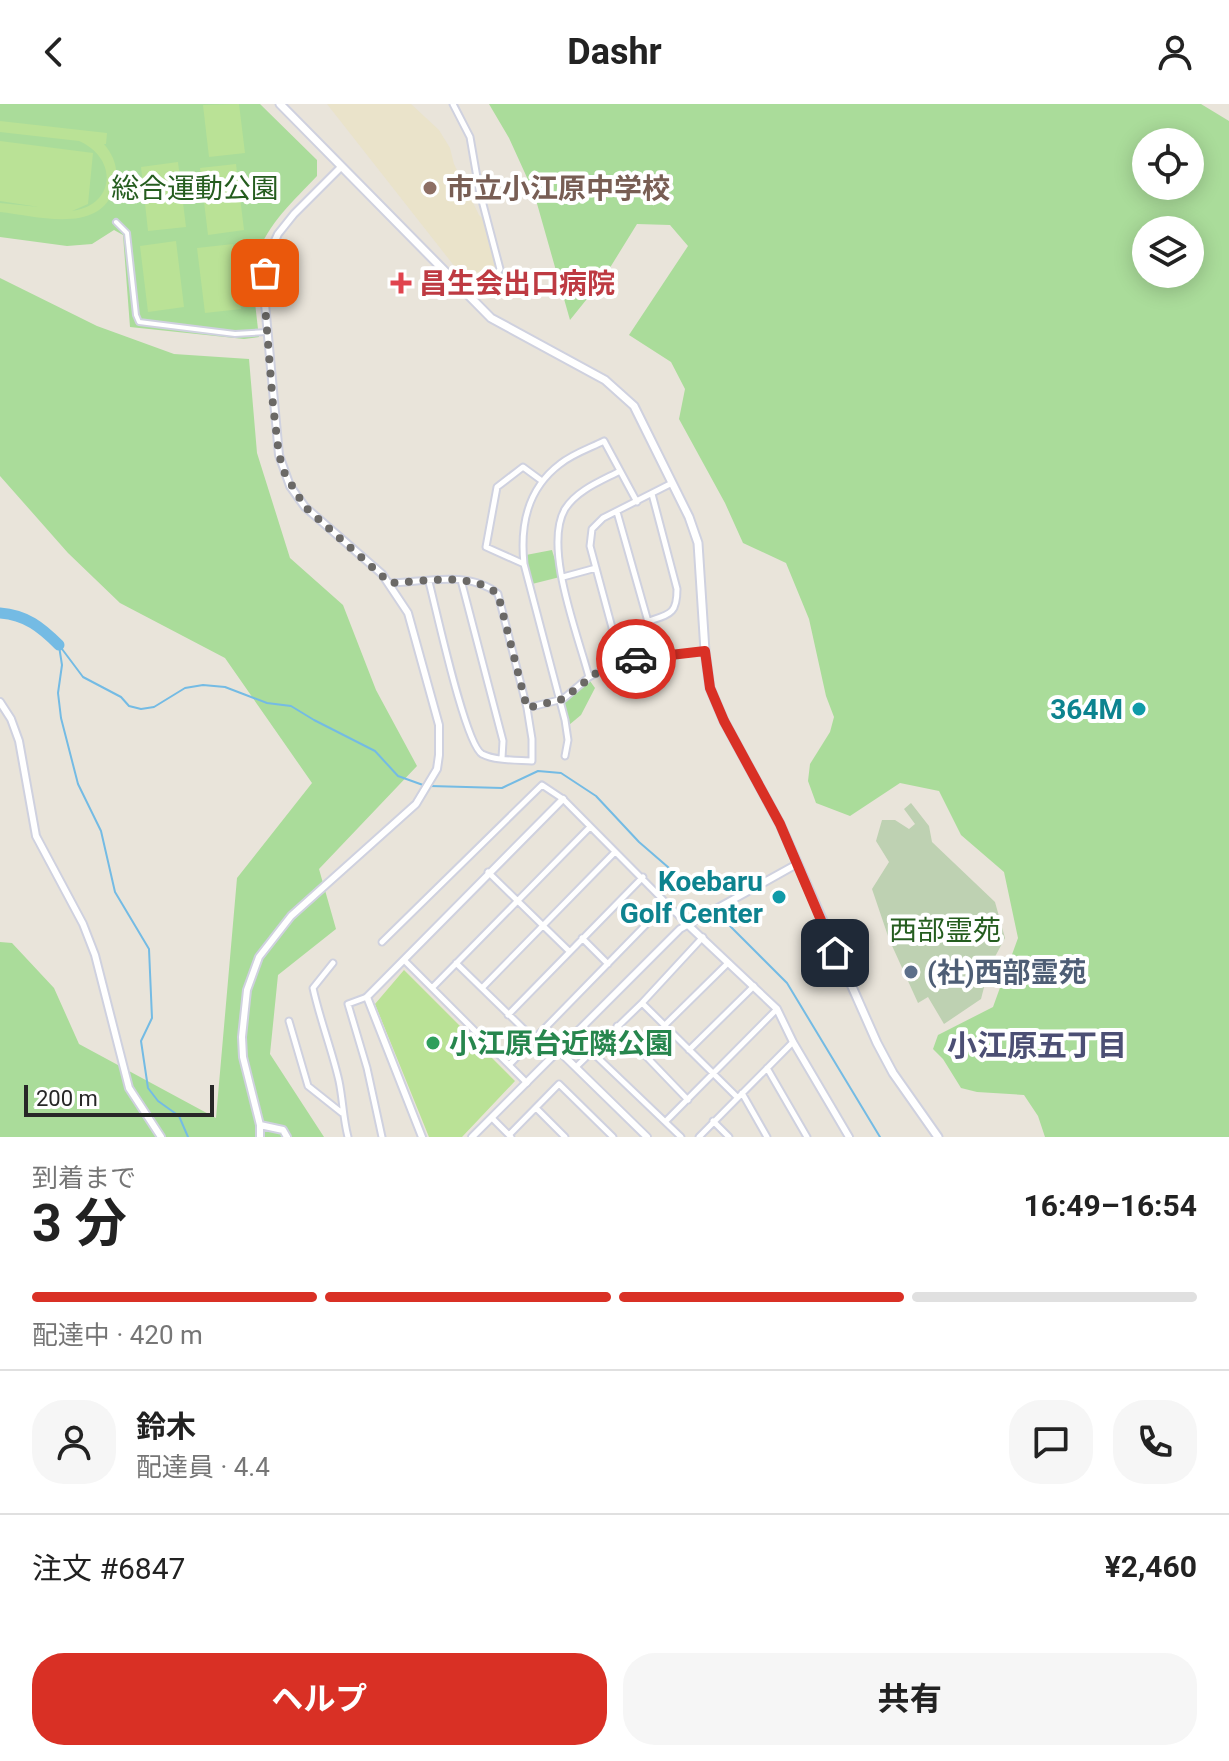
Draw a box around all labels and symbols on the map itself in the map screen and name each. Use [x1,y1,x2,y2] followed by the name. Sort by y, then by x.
[111,172,279,205] park label: 総合運動公園
[446,172,670,205] place label: 市立小江原中学校
[421,179,439,197] marker: 市立小江原中学校
[231,239,299,307] pin
[419,267,615,300] place label: 昌生会出口病院
[390,272,412,294] marker: 昌生会出口病院
[596,619,676,699] courier
[1050,693,1123,726] place label: 364M
[1130,700,1148,718] marker: 364M
[620,865,763,930] place label: Koebaru Golf Center
[770,888,788,906] marker: Koebaru Golf Center
[889,914,1001,947] park label: 西部霊苑
[801,919,869,987] pin
[927,956,1087,989] place label: (社)西部霊苑
[902,963,920,981] marker: (社)西部霊苑
[449,1027,673,1060] place label: 小江原台近隣公園
[947,1028,1127,1063] district label: 小江原五丁目
[424,1034,442,1052] marker: 小江原台近隣公園
[24,1081,214,1117] scale bar

